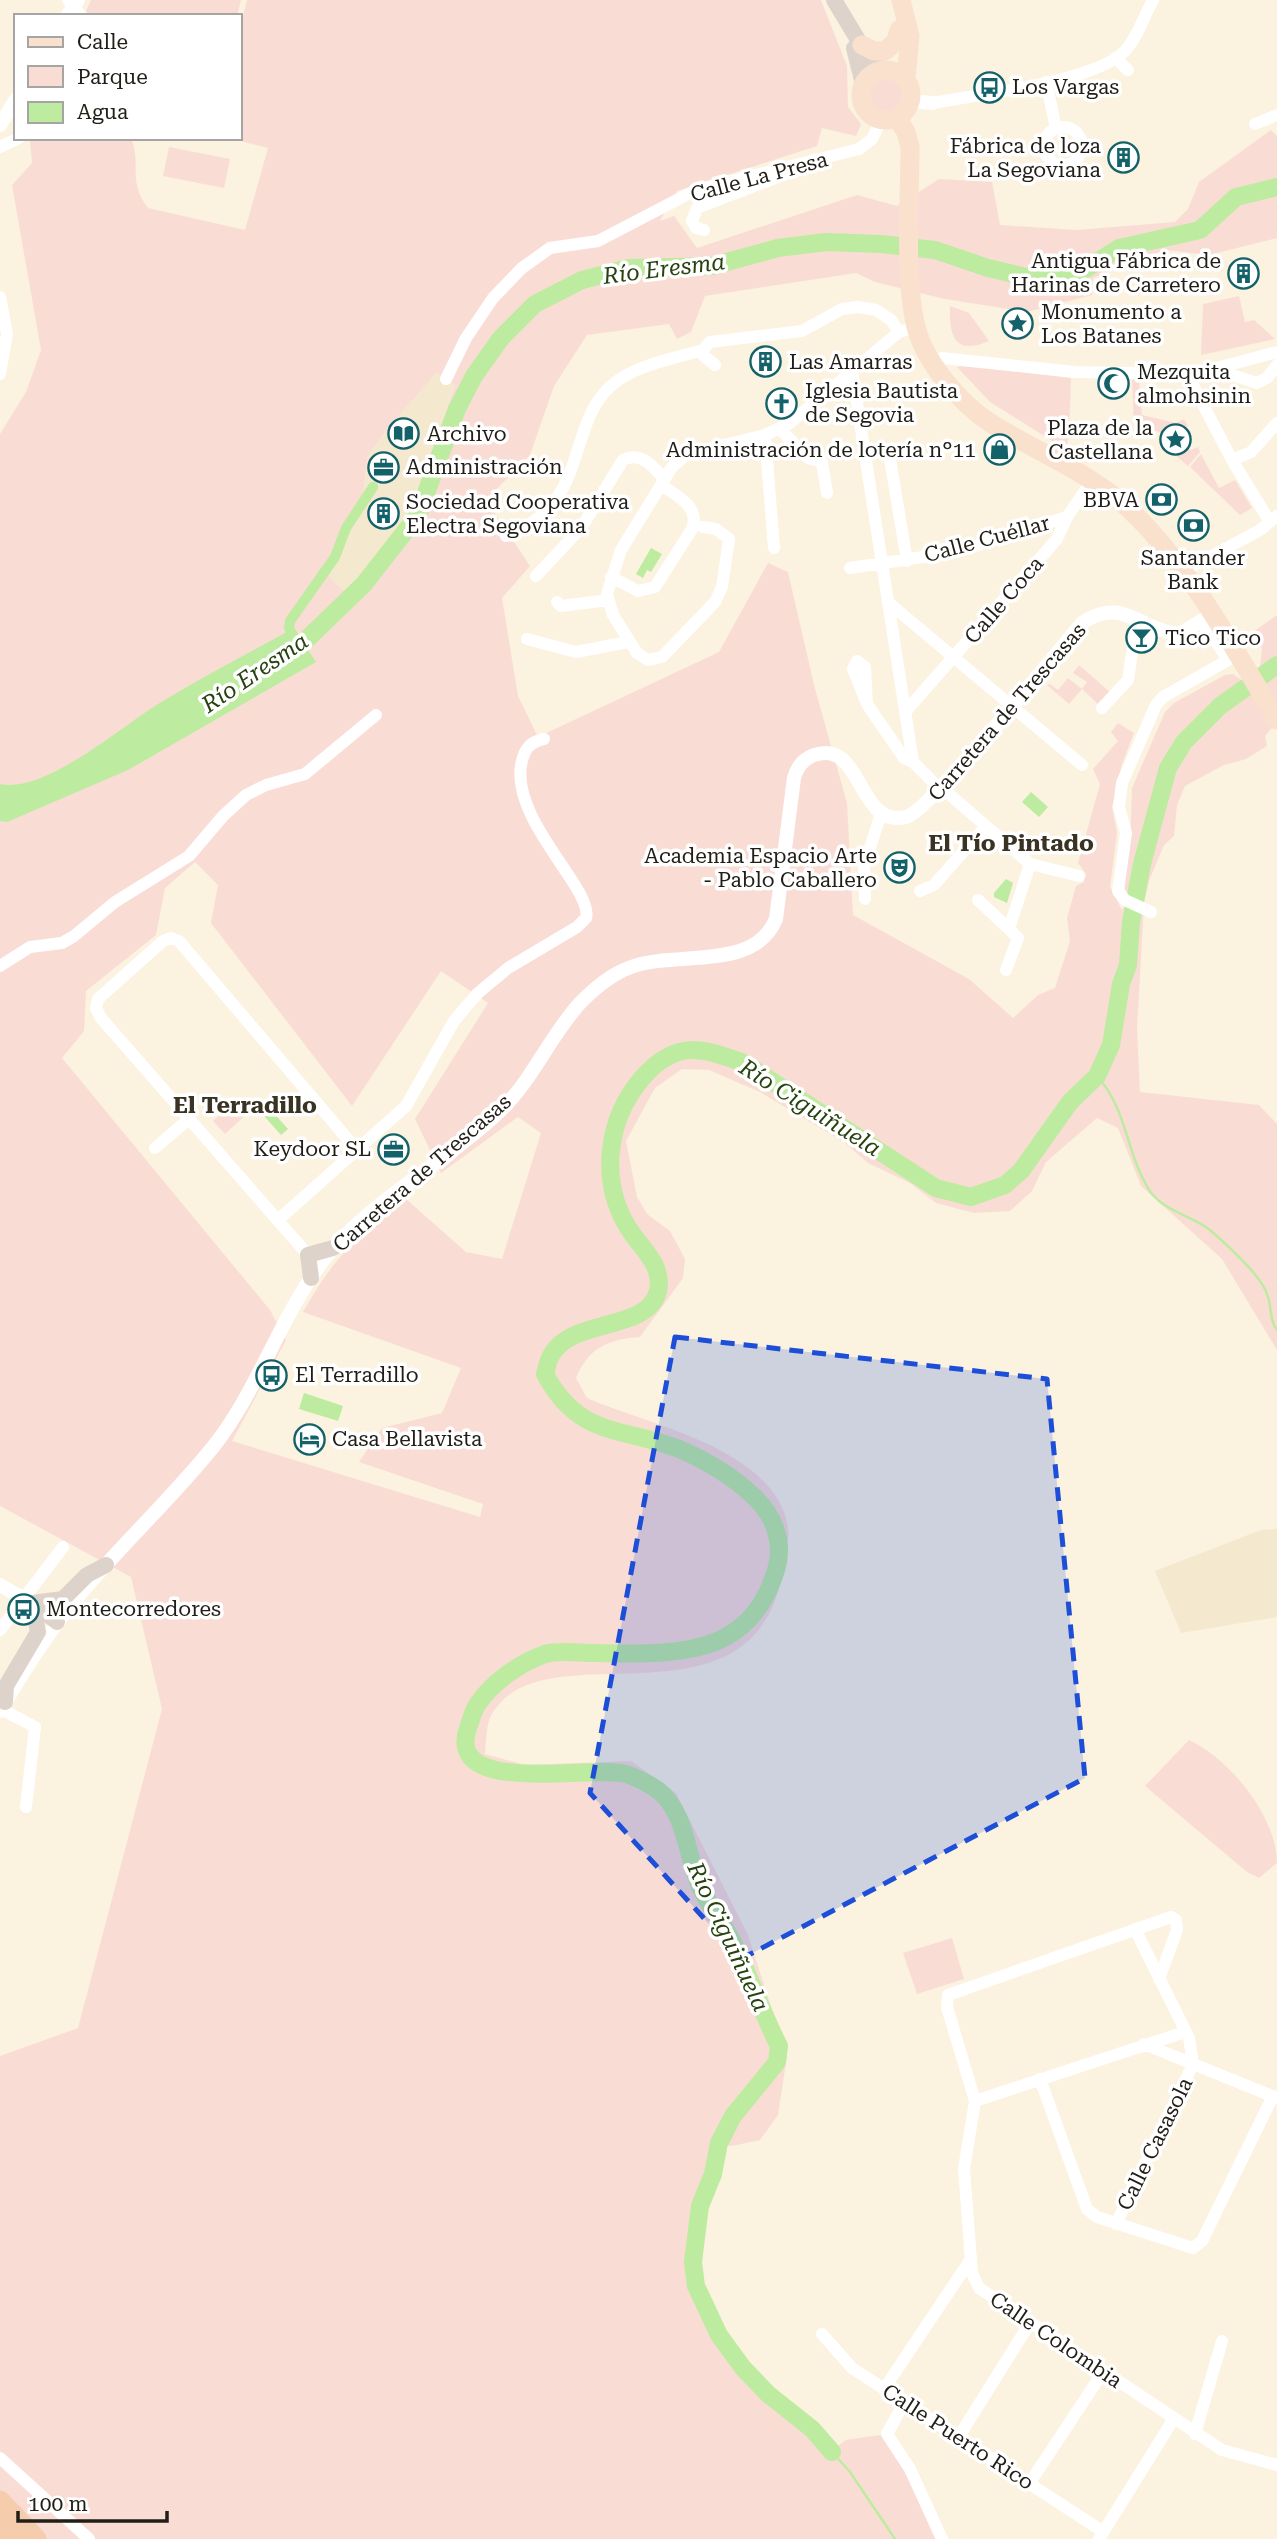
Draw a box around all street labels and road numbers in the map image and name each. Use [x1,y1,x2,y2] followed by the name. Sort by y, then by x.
[688,147,831,207] street label: Calle La Presa
[922,511,1053,567] street label: Calle Cuéllar
[960,551,1049,648] street label: Calle Coca
[923,618,1091,806] street label: Carretera de Trescasas
[328,1089,516,1257] street label: Carretera de Trescasas
[1113,2073,1198,2214] street label: Calle Casasola
[985,2287,1127,2393] street label: Calle Colombia
[878,2379,1038,2495] street label: Calle Puerto Rico

